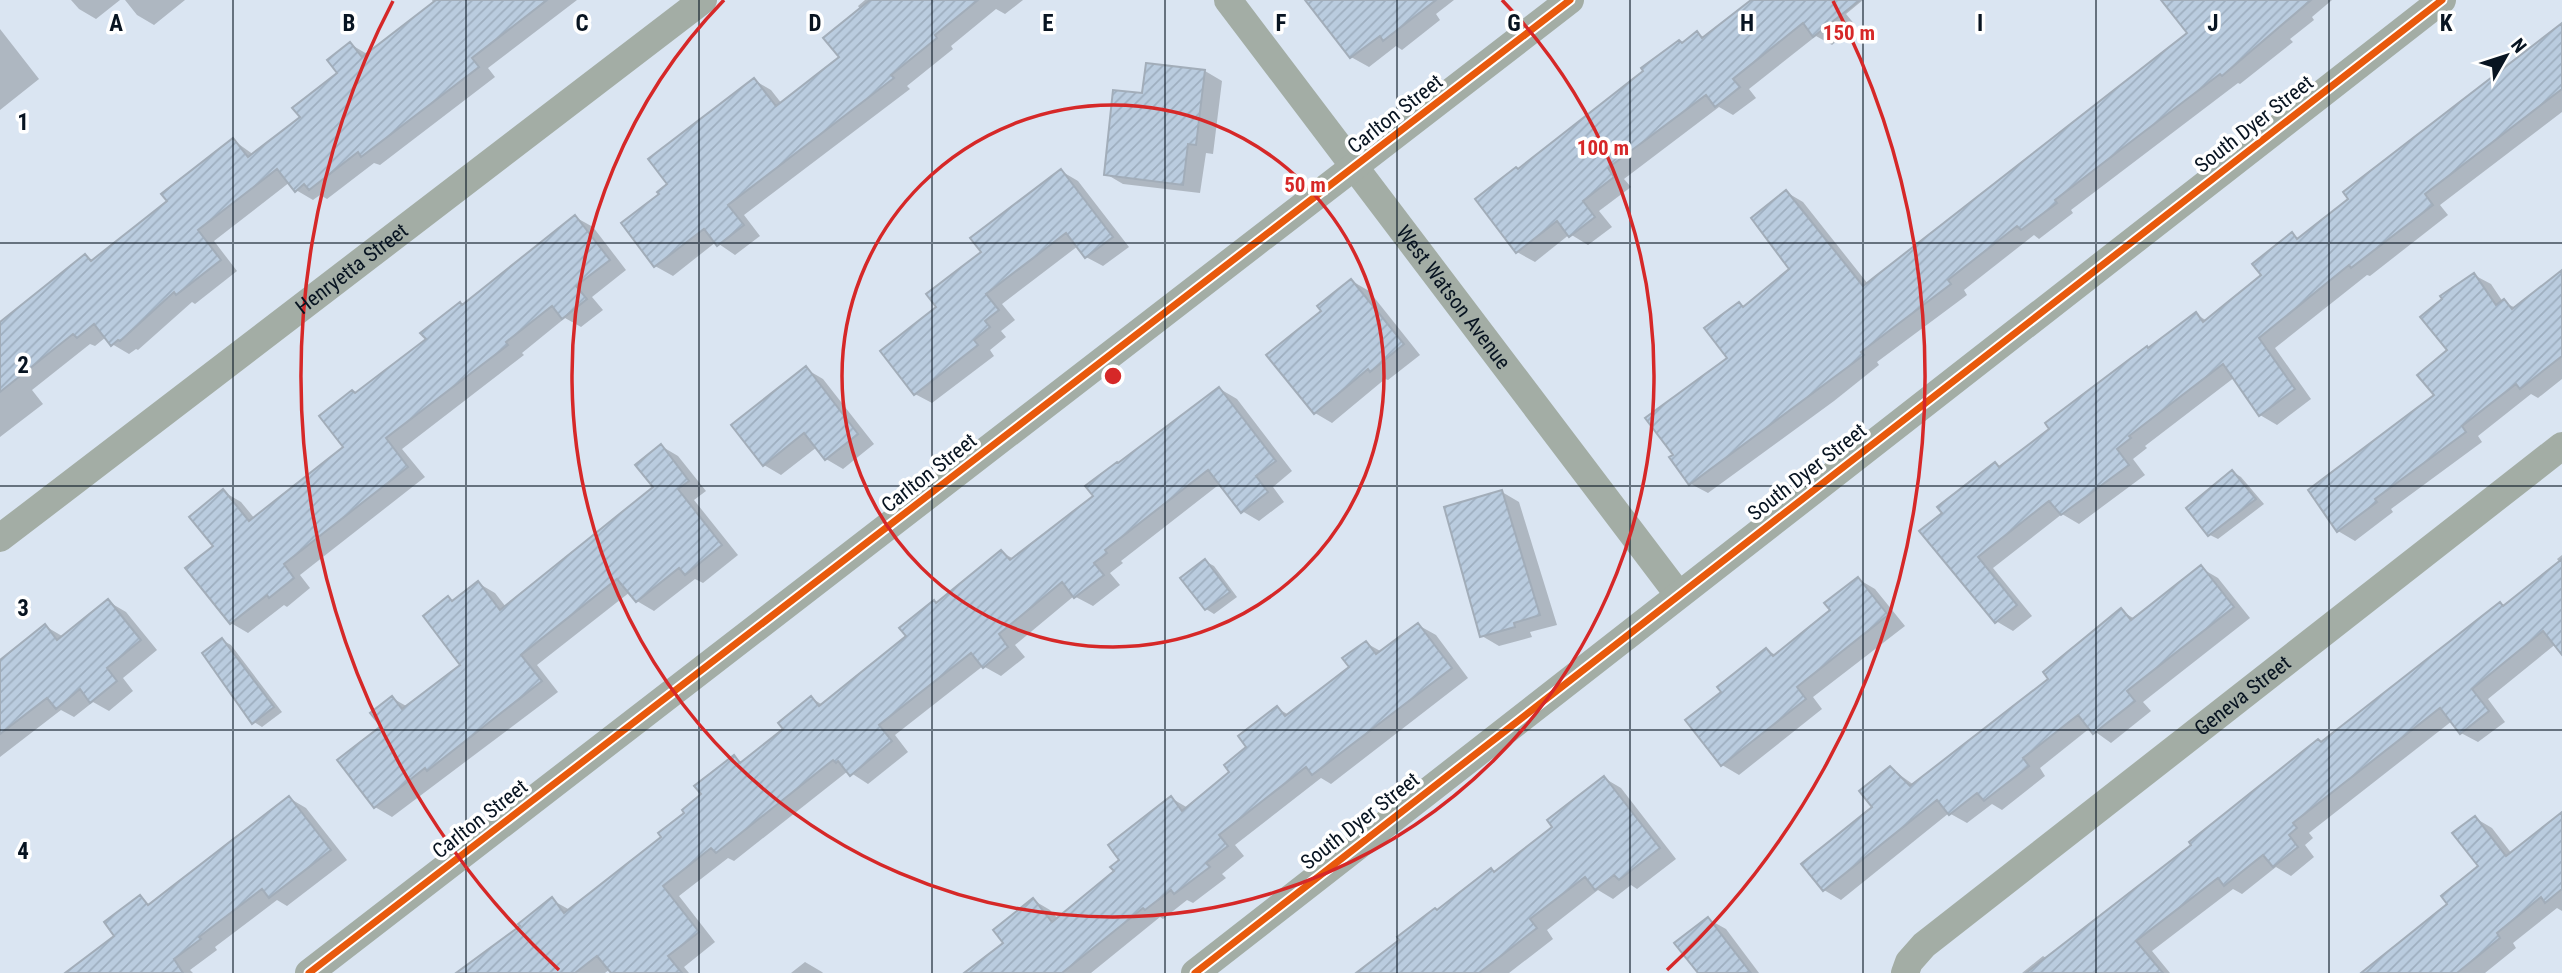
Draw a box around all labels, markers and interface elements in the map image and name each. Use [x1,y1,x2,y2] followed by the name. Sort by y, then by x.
[109,10,123,37] text: A
[343,10,355,37] text: B
[575,10,589,37] text: C
[809,10,822,37] text: D
[1042,10,1054,37] text: E
[1276,10,1287,37] text: F
[1507,10,1521,37] text: G
[1740,10,1754,37] text: H
[1977,10,1983,37] text: I
[2207,10,2219,37] text: J
[2440,10,2453,37] text: K
[1823,21,1875,45] text: 150 m
[2471,21,2541,91] north arrow
[2506,34,2531,57] text: N
[1343,69,1447,159] street label: Carlton Street
[2190,70,2318,178] street label: South Dyer Street
[17,109,29,136] text: 1
[1577,136,1629,160] text: 100 m
[1284,173,1326,197] text: 50 m
[291,218,413,319] street label: Henryetta Street
[1391,221,1515,374] street label: West Watson Avenue
[17,352,29,379] text: 2
[1101,364,1125,388] centre of rings
[1743,418,1871,526] street label: South Dyer Street
[877,428,981,518] street label: Carlton Street
[17,595,29,622] text: 3
[2190,651,2295,741] street label: Geneva Street
[1296,767,1424,875] street label: South Dyer Street
[428,774,532,864] street label: Carlton Street
[17,838,29,865] text: 4

